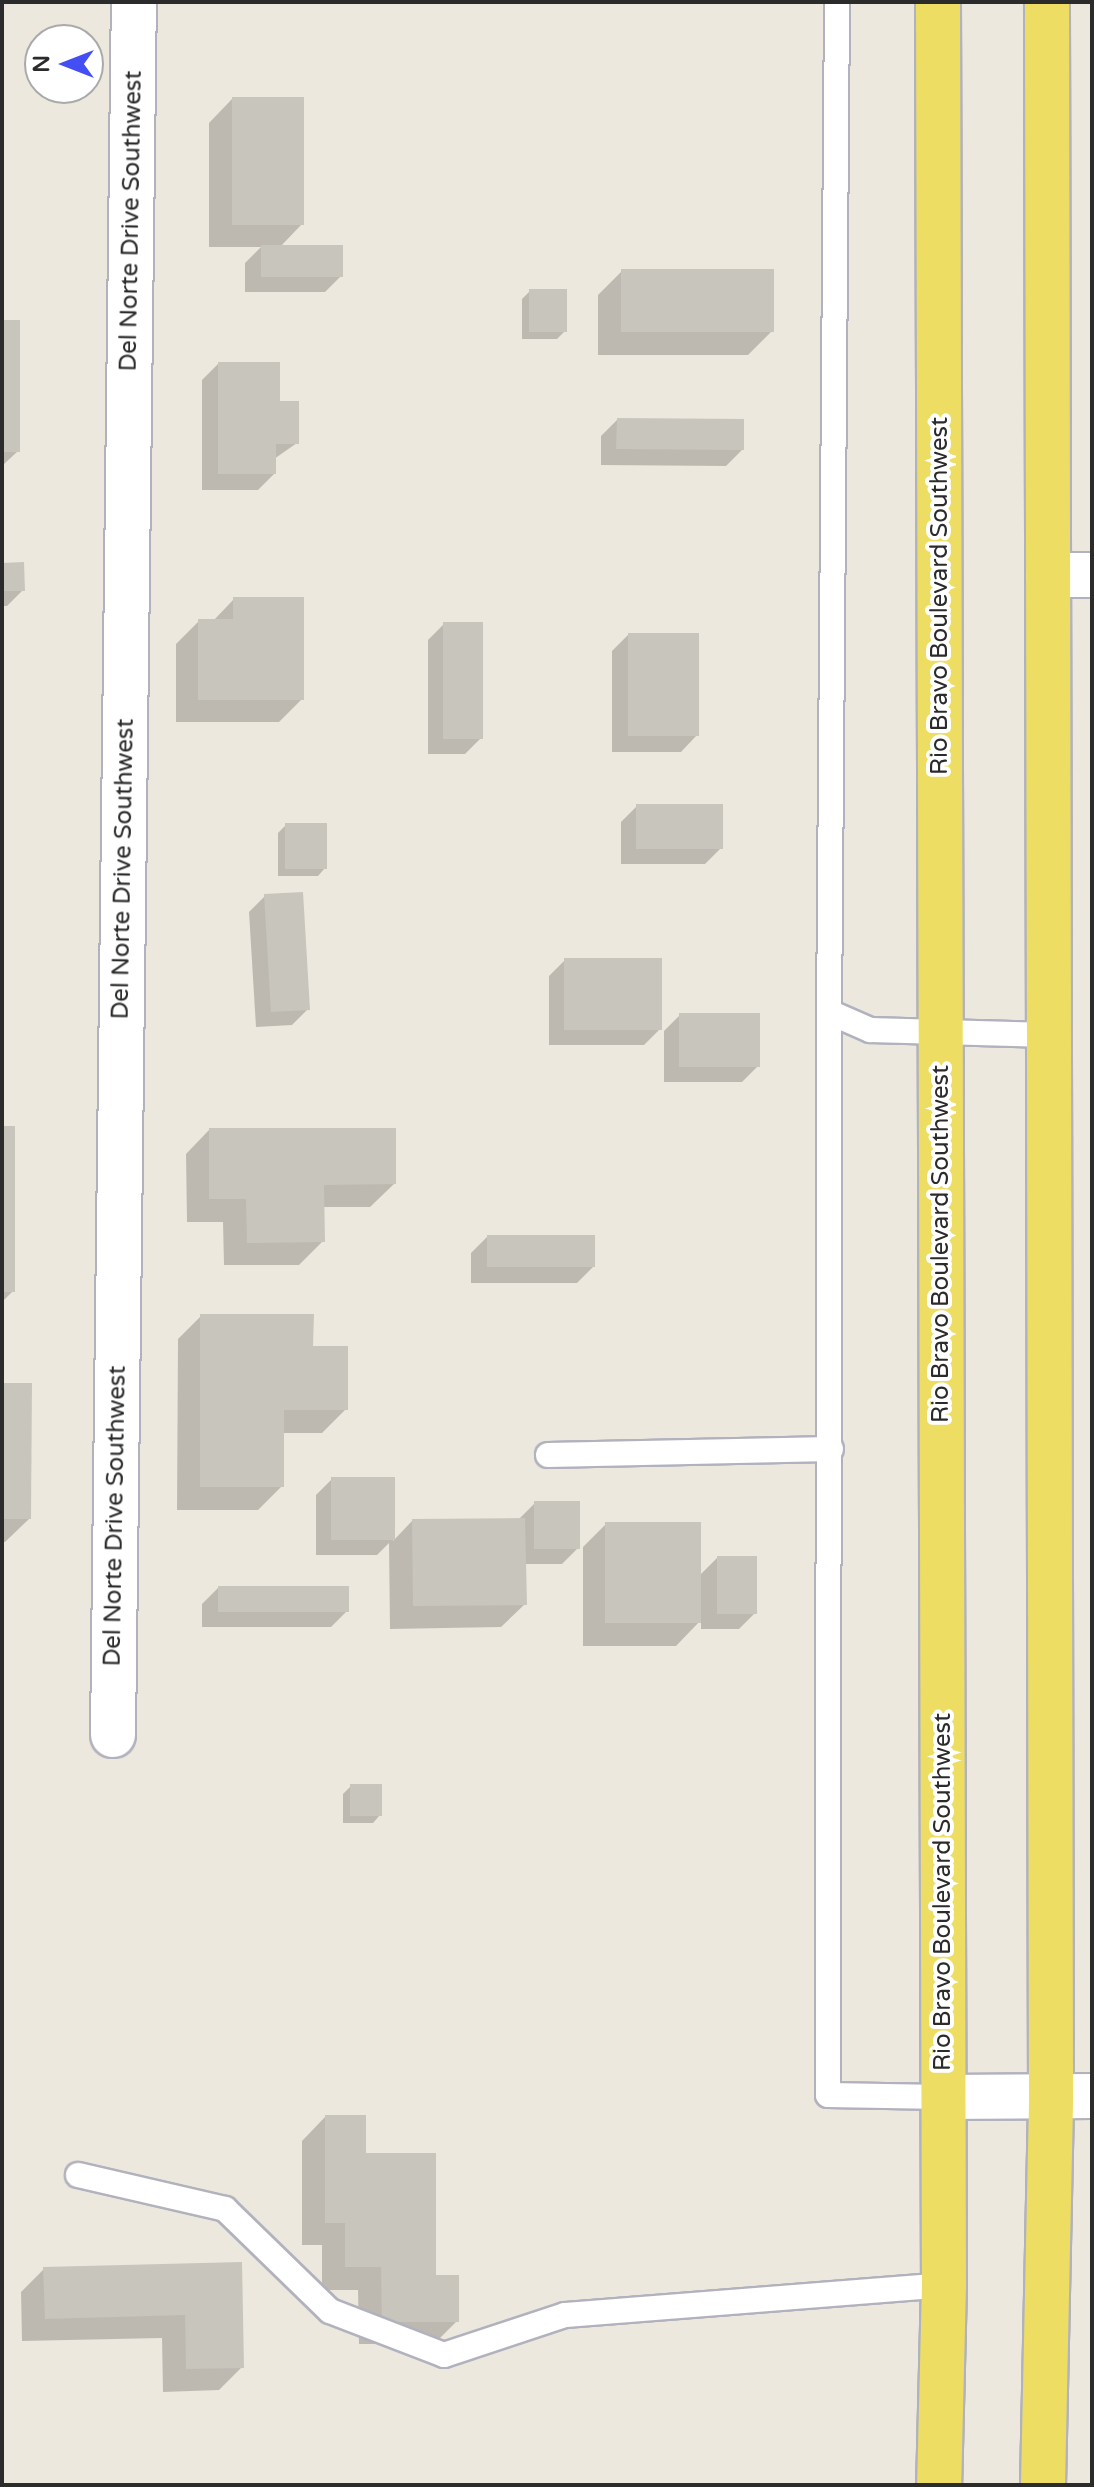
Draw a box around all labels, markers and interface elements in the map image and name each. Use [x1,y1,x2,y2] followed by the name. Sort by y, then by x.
[24,24,104,104] north arrow
[29,55,55,73] text: N
[114,70,148,372] street label: Del Norte Drive Southwest
[926,417,954,775] street label: Rio Bravo Boulevard Southwest
[106,718,140,1020] street label: Del Norte Drive Southwest
[927,1065,955,1423] street label: Rio Bravo Boulevard Southwest
[98,1365,132,1667] street label: Del Norte Drive Southwest
[929,1713,957,2071] street label: Rio Bravo Boulevard Southwest

